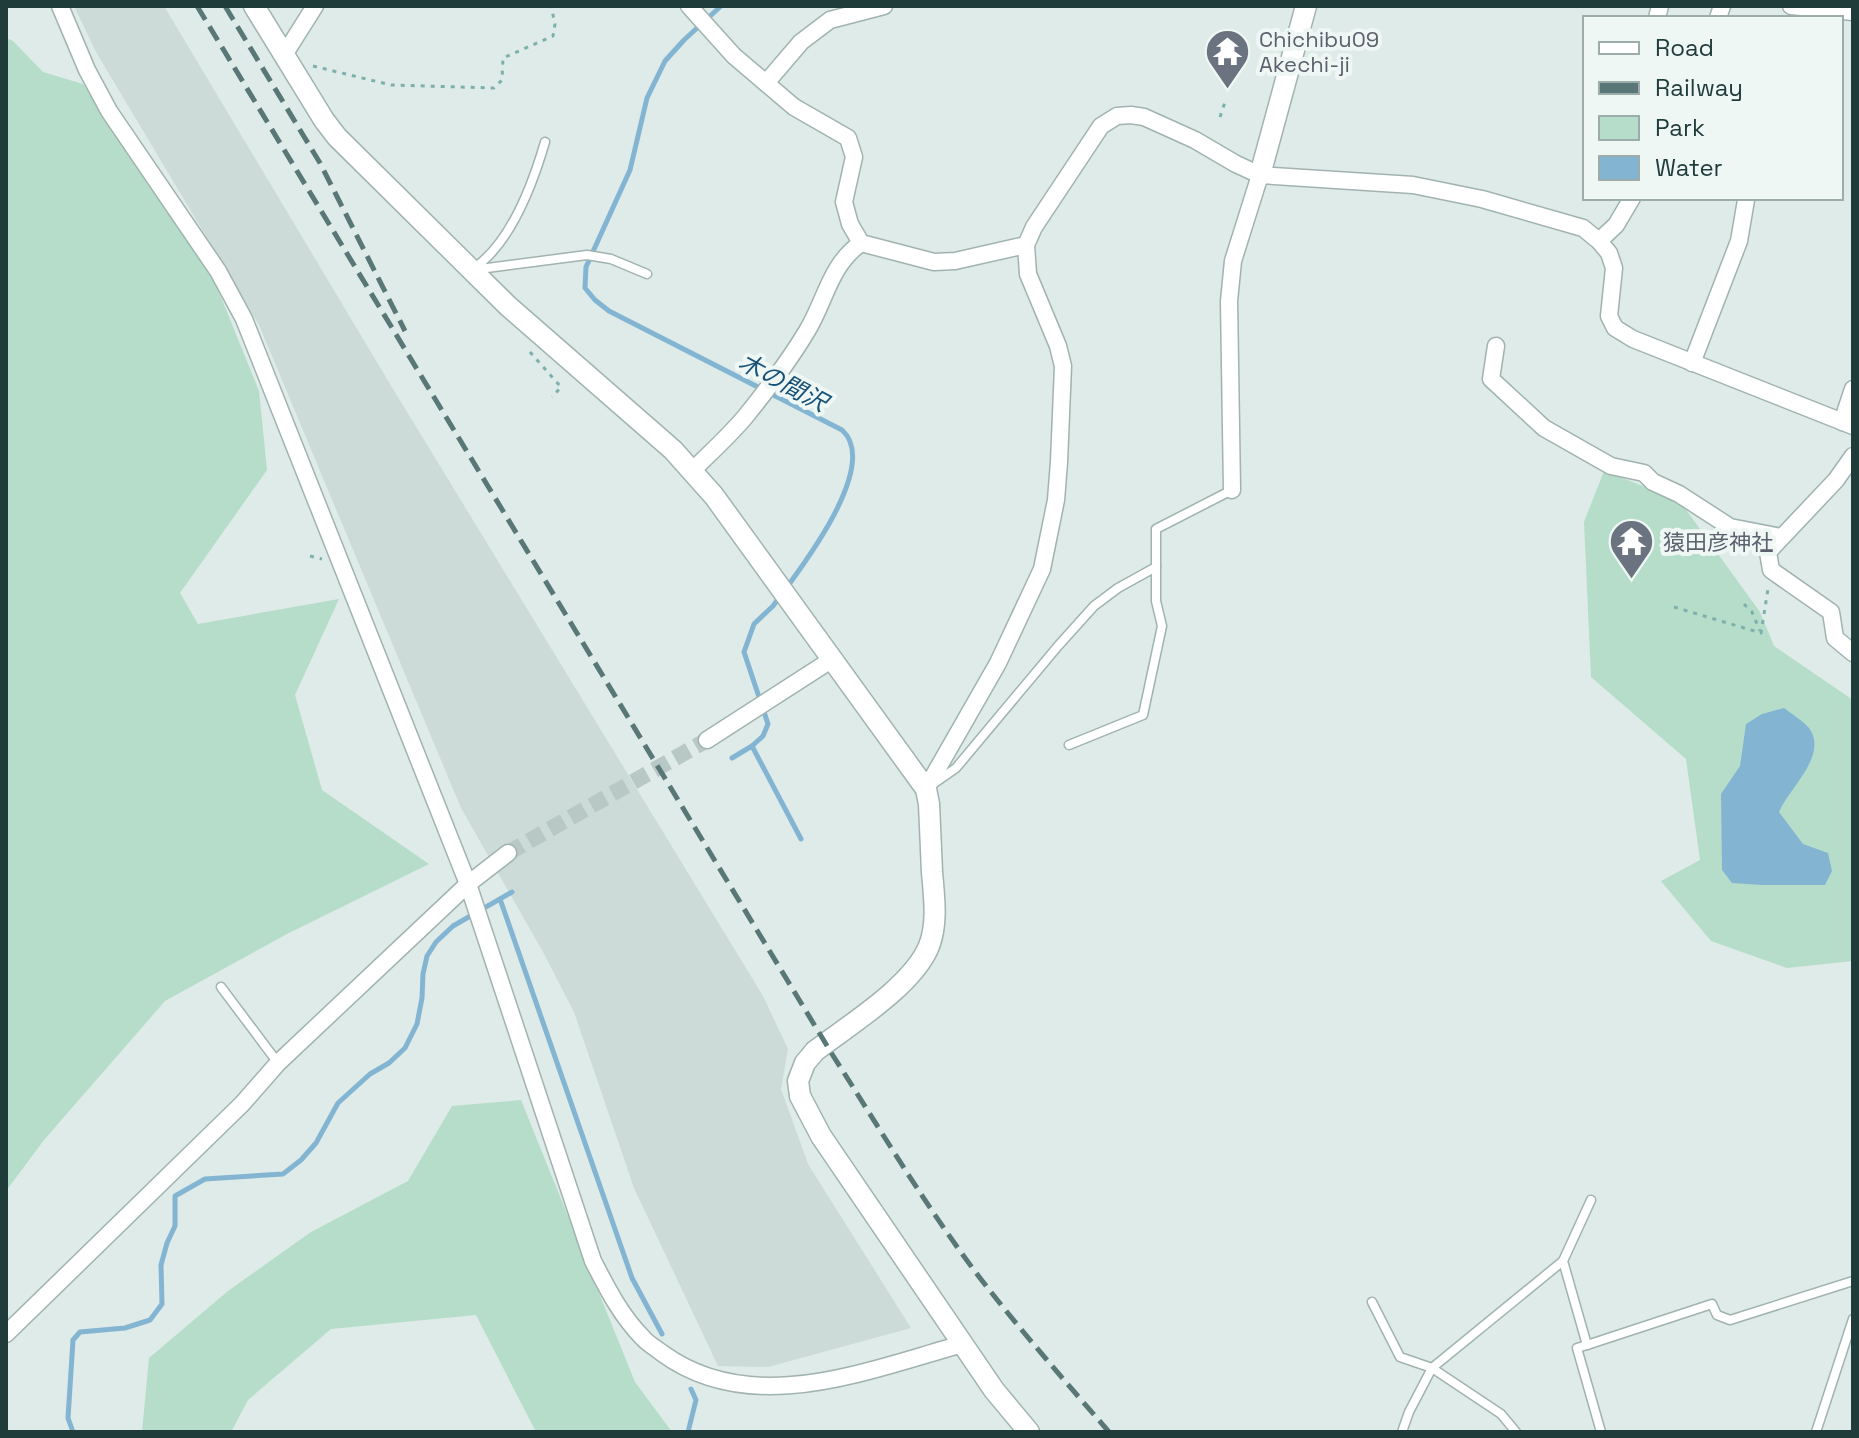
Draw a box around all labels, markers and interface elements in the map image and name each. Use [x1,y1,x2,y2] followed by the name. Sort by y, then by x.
[1583,16,1843,200] legend
[1259,25,1379,78] place label: Chichibu09 Akechi-ji
[1204,28,1252,91] temple icon: Chichibu09 Akechi-ji
[1655,32,1714,63] text: Road
[1655,72,1743,103] text: Railway
[1655,112,1705,143] text: Park
[1655,152,1723,183] text: Water
[733,346,835,420] water label: 木の間沢
[1608,518,1656,581] temple icon: 猿田彦神社
[1663,528,1773,556] place label: 猿田彦神社

